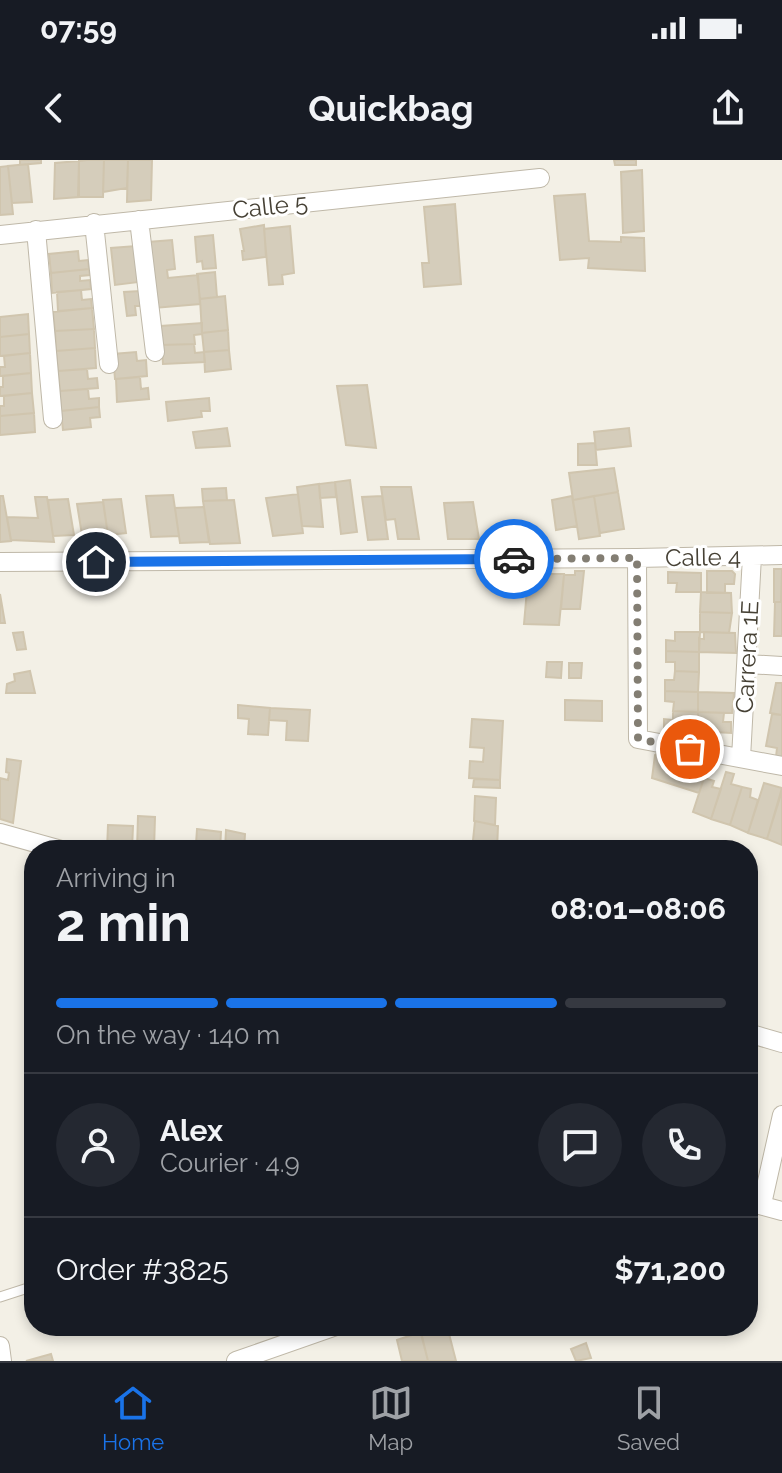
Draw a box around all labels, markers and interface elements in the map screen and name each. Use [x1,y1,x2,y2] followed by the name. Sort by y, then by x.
[40,11,117,46] text: 07:59
[32,86,76,130] icon: back
[706,86,750,130] icon: share
[308,87,474,129] text: Quickbag
[231,188,309,224] street label: Calle 5
[474,519,554,599] courier
[62,528,130,596] pin
[492,537,536,581] icon: car
[74,540,118,584] icon: home
[665,542,741,572] street label: Calle 4
[730,600,764,714] street label: Carrera 1E
[656,715,724,783] pin
[668,727,712,771] icon: bag
[56,863,176,893] text: Arriving in
[550,891,726,926] text: 08:01–08:06
[56,892,191,953] text: 2 min
[56,1020,280,1050] text: On the way · 140 m
[56,1103,140,1187] button: person
[538,1103,622,1187] button: chat
[642,1103,726,1187] button: phone
[160,1113,223,1148] text: Alex
[160,1148,300,1178] text: Courier · 4.9
[56,1252,228,1287] text: Order #3825
[615,1252,726,1287] text: $71,200
[102,1381,164,1455] tab: Home
[368,1381,413,1455] tab: Map
[617,1381,680,1455] tab: Saved

